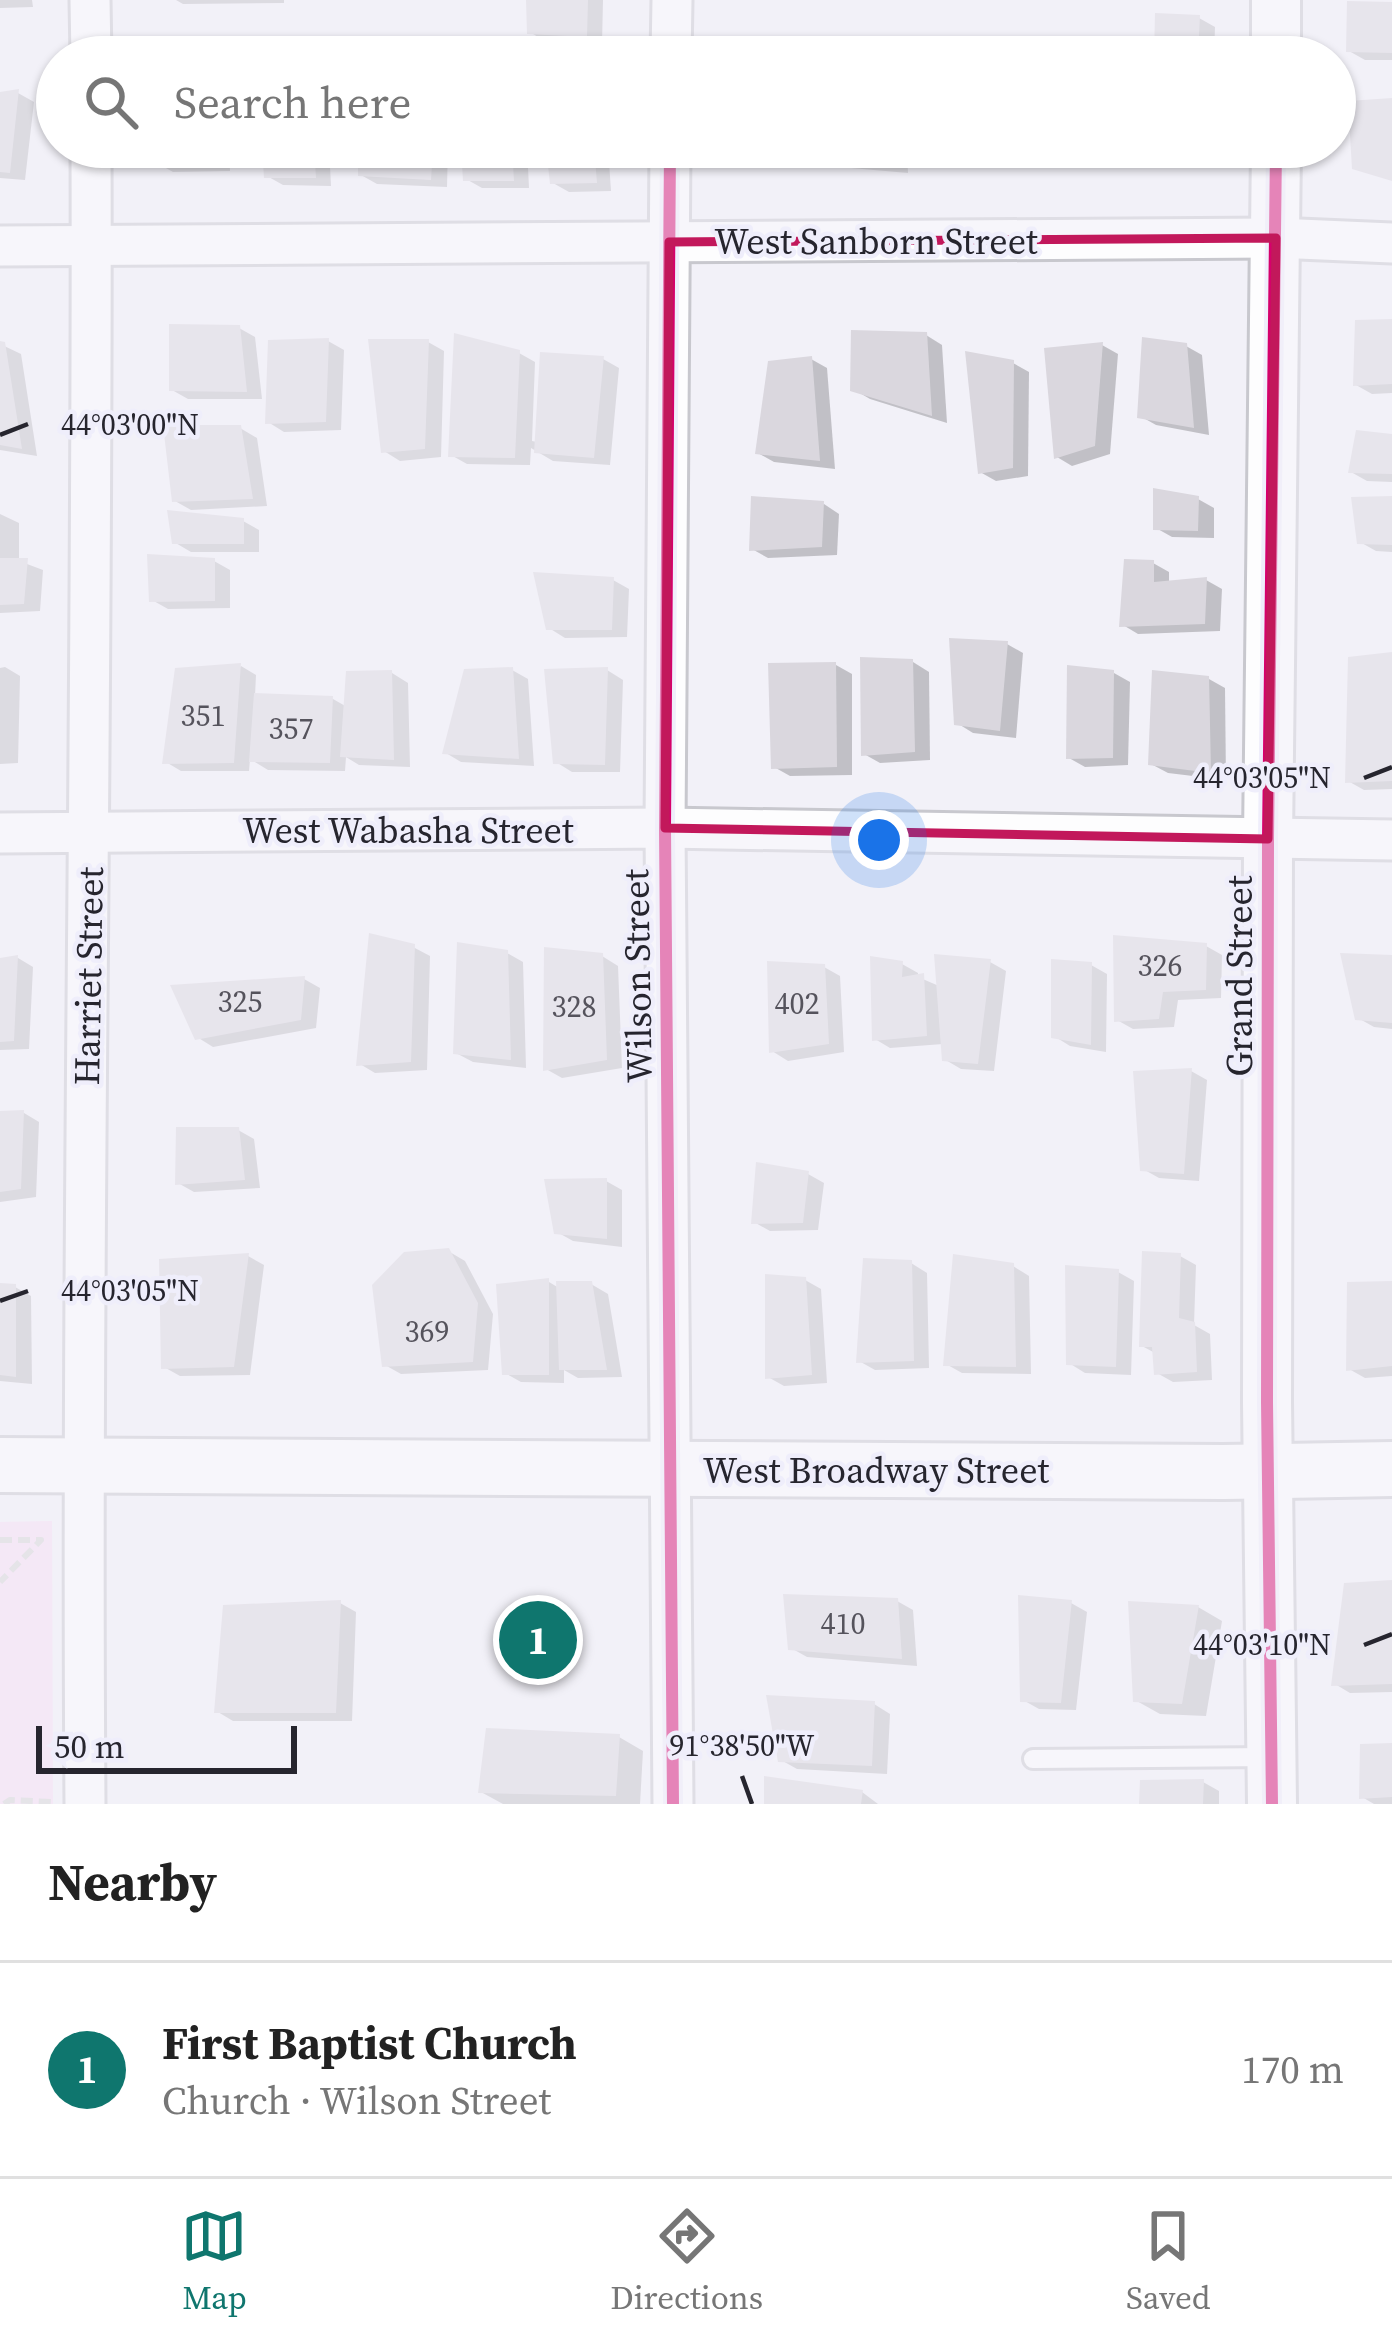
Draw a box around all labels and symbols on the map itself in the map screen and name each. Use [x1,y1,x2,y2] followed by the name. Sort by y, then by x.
[714,217,1038,266] street label: West Sanborn Street
[61,404,199,445] text: 44°03'00"N
[181,695,226,736] house number: 351
[269,708,314,749] house number: 357
[1193,757,1331,798] text: 44°03'05"N
[242,806,574,855] street label: West Wabasha Street
[849,810,909,870] your location
[62,866,115,1086] street label: Harriet Street
[611,868,664,1083] street label: Wilson Street
[1215,875,1264,1077] street label: Grand Street
[1138,945,1183,986] house number: 326
[218,981,263,1022] house number: 325
[775,983,820,1024] house number: 402
[552,986,597,1027] house number: 328
[61,1270,199,1311] text: 44°03'05"N
[405,1311,450,1352] house number: 369
[703,1446,1050,1495] street label: West Broadway Street
[499,1595,577,1685] pin: 1
[821,1603,866,1644] house number: 410
[1193,1624,1331,1665] text: 44°03'10"N
[36,1720,297,1773] scale bar
[670,1725,815,1766] text: 91°38'50"W

